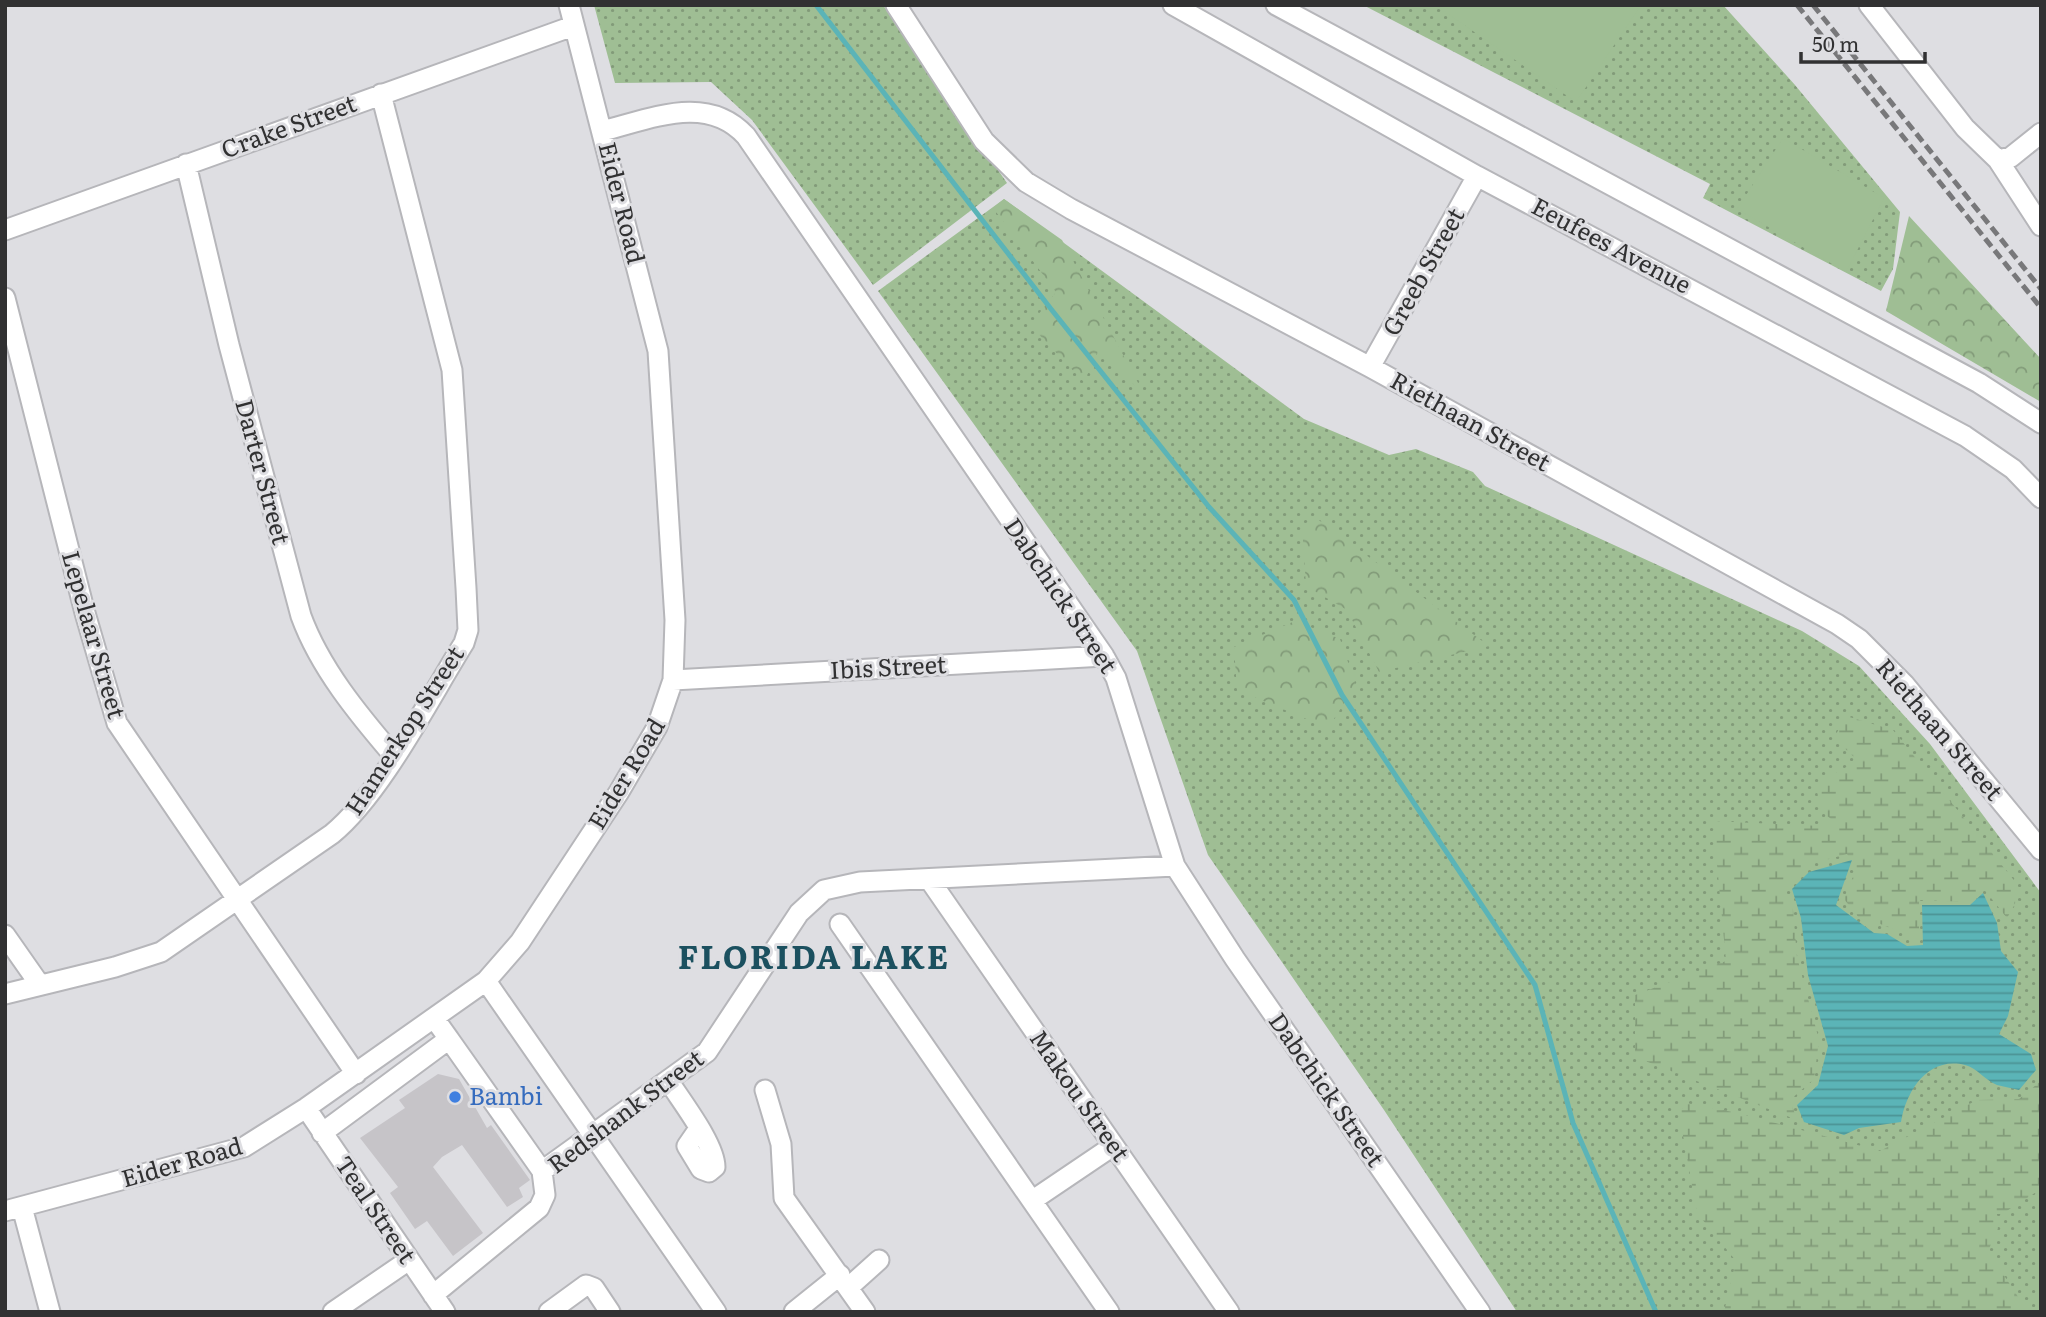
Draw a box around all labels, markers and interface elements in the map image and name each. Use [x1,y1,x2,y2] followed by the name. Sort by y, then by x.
[1801,21,1925,65] scale bar
[1812,27,1859,58] text: 50 m
[216,84,361,165] street label: Crake Street
[591,138,656,267] street label: Eider Road
[1526,187,1698,301] street label: Eeufees Avenue
[1372,200,1472,341] street label: Greeb Street
[1385,361,1558,478] street label: Riethaan Street
[228,395,301,548] street label: Darter Street
[997,510,1127,680] street label: Dabchick Street
[55,546,136,723] street label: Lepelaar Street
[335,638,471,821] street label: Hamerkop Street
[829,645,947,686] street label: Ibis Street
[1869,650,2013,807] street label: Riethaan Street
[578,710,672,835] street label: Eider Road
[678,931,950,979] district label: FLORIDA LAKE
[1262,1005,1394,1173] street label: Dabchick Street
[1023,1022,1140,1168] street label: Makou Street
[539,1040,710,1180] street label: Redshank Street
[469,1077,543,1112] place label: Bambi
[447,1089,463,1105] marker: Bambi
[117,1127,246,1195] street label: Eider Road
[328,1148,426,1270] street label: Teal Street

